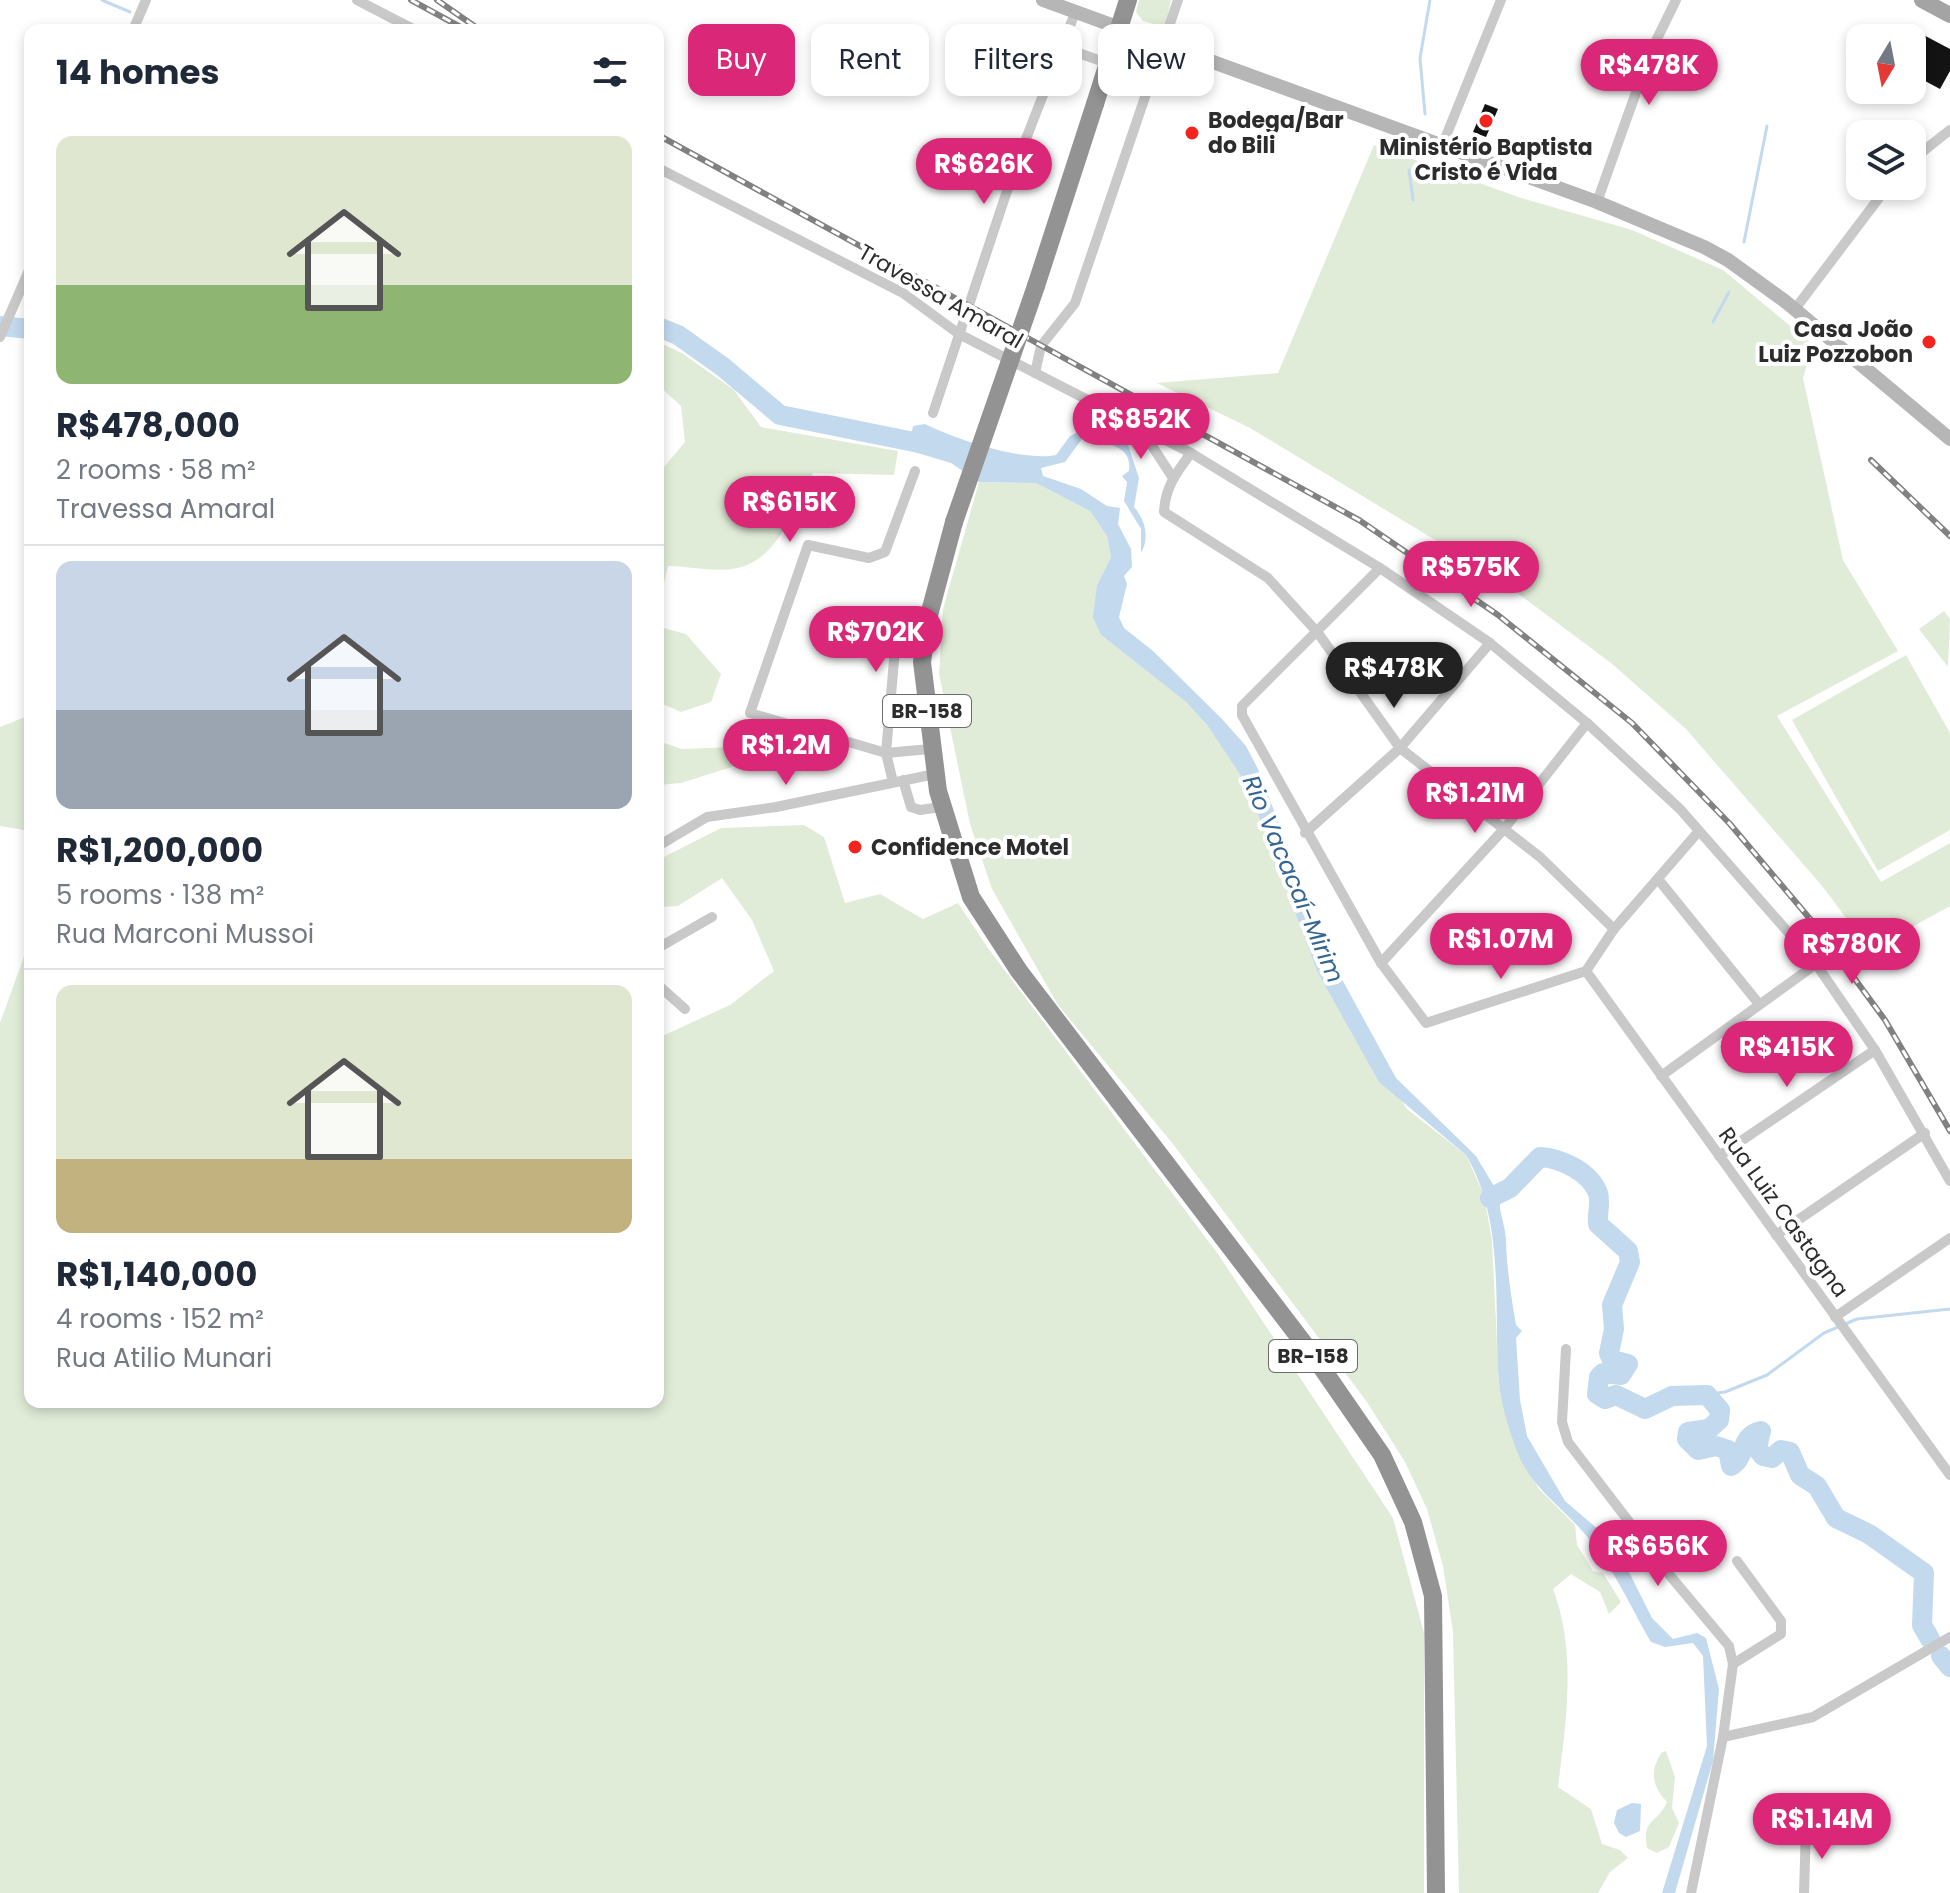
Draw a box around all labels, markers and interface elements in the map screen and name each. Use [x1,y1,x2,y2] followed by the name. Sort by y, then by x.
[688,24,795,96] chip: Buy
[811,24,929,96] chip: Rent
[945,24,1082,96] chip: Filters
[1098,24,1214,96] chip: New
[1846,24,1926,104] north arrow
[1846,24,1926,200] map controls
[1584,39,1714,107] pin: R$478K
[1599,47,1699,83] text: R$478K
[56,48,220,96] text: 14 homes
[588,50,632,94] icon: filters
[1208,105,1344,161] place label: Bodega/Bar do Bili
[1477,112,1495,130] marker: Ministério Baptista Cristo é Vida
[1846,120,1926,200] button: layers
[1183,124,1201,142] marker: Bodega/Bar do Bili
[1379,132,1593,188] place label: Ministério Baptista Cristo é Vida
[919,138,1049,206] pin: R$626K
[934,146,1034,182] text: R$626K
[272,188,416,332] icon: home
[853,237,1029,356] street label: Travessa Amaral
[1758,314,1913,370] place label: Casa João Luiz Pozzobon
[1920,333,1938,351] marker: Casa João Luiz Pozzobon
[1076,393,1206,461] pin: R$852K
[56,401,240,449] text: R$478,000
[1091,401,1191,437] text: R$852K
[56,452,256,488] text: 2 rooms · 58 m²
[725,476,855,544] pin: R$615K
[742,484,838,520] text: R$615K
[56,491,275,527] text: Travessa Amaral
[1406,541,1536,609] pin: R$575K
[1421,549,1521,585] text: R$575K
[811,606,941,674] pin: R$702K
[272,613,416,757] icon: home
[827,614,925,650] text: R$702K
[1329,642,1459,710] pin: R$478K
[1344,650,1444,686] text: R$478K
[883,695,971,727] road number: BR-158
[721,719,851,787] pin: R$1.2M
[741,727,831,763] text: R$1.2M
[1401,767,1549,835] pin: R$1.21M
[1235,770,1352,988] water label: Rio Vacacaí-Mirim
[1425,775,1525,811] text: R$1.21M
[56,826,263,874] text: R$1,200,000
[871,832,1069,863] place label: Confidence Motel
[846,838,864,856] marker: Confidence Motel
[56,877,264,913] text: 5 rooms · 138 m²
[1427,913,1575,981] pin: R$1.07M
[56,916,314,952] text: Rua Marconi Mussoi
[1787,918,1917,986] pin: R$780K
[1448,921,1554,957] text: R$1.07M
[1802,926,1902,962] text: R$780K
[1722,1021,1852,1089] pin: R$415K
[1739,1029,1835,1065] text: R$415K
[272,1037,416,1181] icon: home
[1711,1121,1856,1304] street label: Rua Luiz Castagna
[56,1250,257,1298] text: R$1,140,000
[56,1301,264,1337] text: 4 rooms · 152 m²
[56,1340,272,1376] text: Rua Atilio Munari
[1269,1340,1357,1372] road number: BR-158
[1593,1520,1723,1588] pin: R$656K
[1607,1528,1709,1564] text: R$656K
[1748,1793,1896,1861] pin: R$1.14M
[1771,1801,1873,1837] text: R$1.14M

